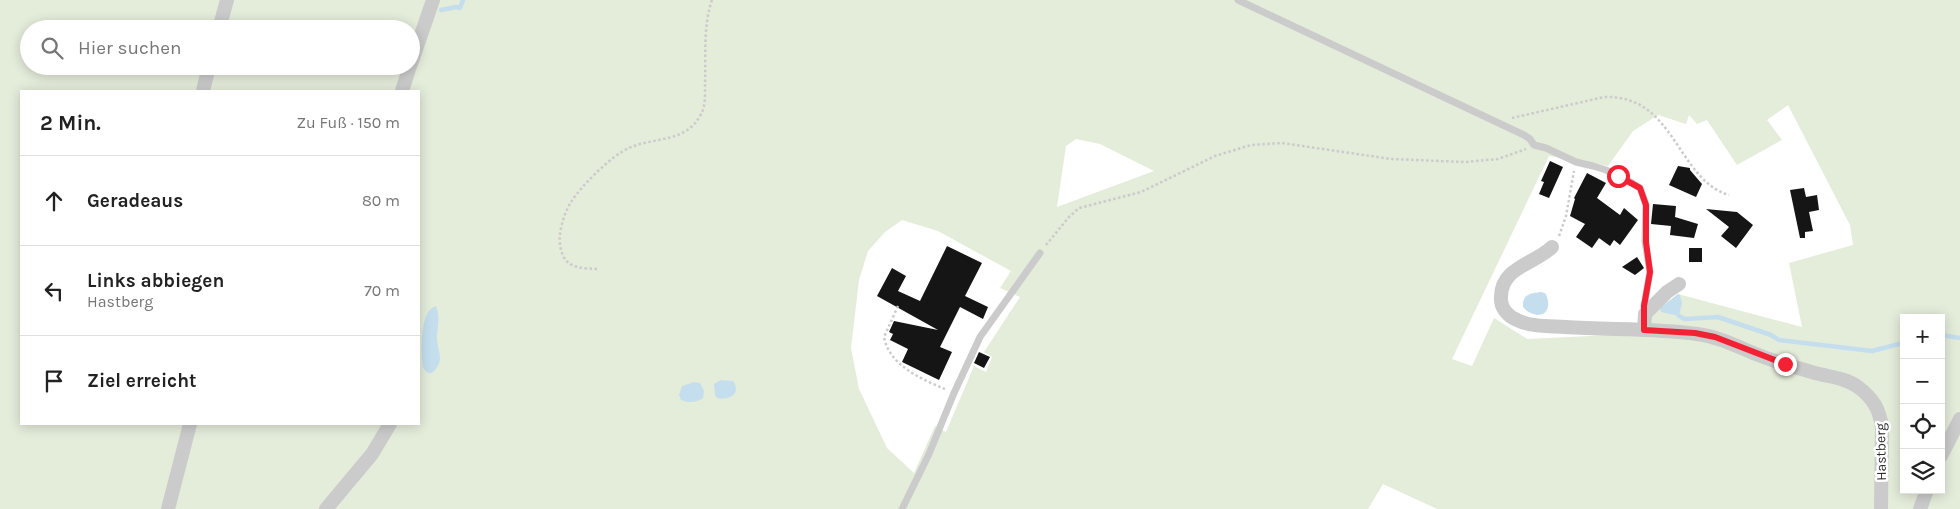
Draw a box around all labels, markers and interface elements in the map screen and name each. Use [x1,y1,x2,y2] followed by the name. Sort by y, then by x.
[20,20,420,75] search box
[38,34,66,62] icon: search
[78,37,181,59] text: Hier suchen
[40,111,101,135] text: 2 Min.
[297,113,400,132] text: Zu Fuß · 150 m
[1607,165,1630,188] route start
[40,187,68,215] icon: ahead
[87,190,183,212] text: Geradeaus
[362,191,400,210] text: 80 m
[87,270,224,292] text: Links abbiegen
[40,277,68,305] icon: left
[364,281,400,300] text: 70 m
[87,292,153,311] text: Hastberg
[1900,314,1945,494] map controls
[1900,314,1945,359] button: +
[1774,353,1797,376] route end
[1900,359,1945,404] button: −
[40,367,68,395] icon: arrive
[87,370,197,392] text: Ziel erreicht
[1900,404,1945,449] button: locate
[1872,423,1890,481] street label: Hastberg
[1900,449,1945,494] button: layers

